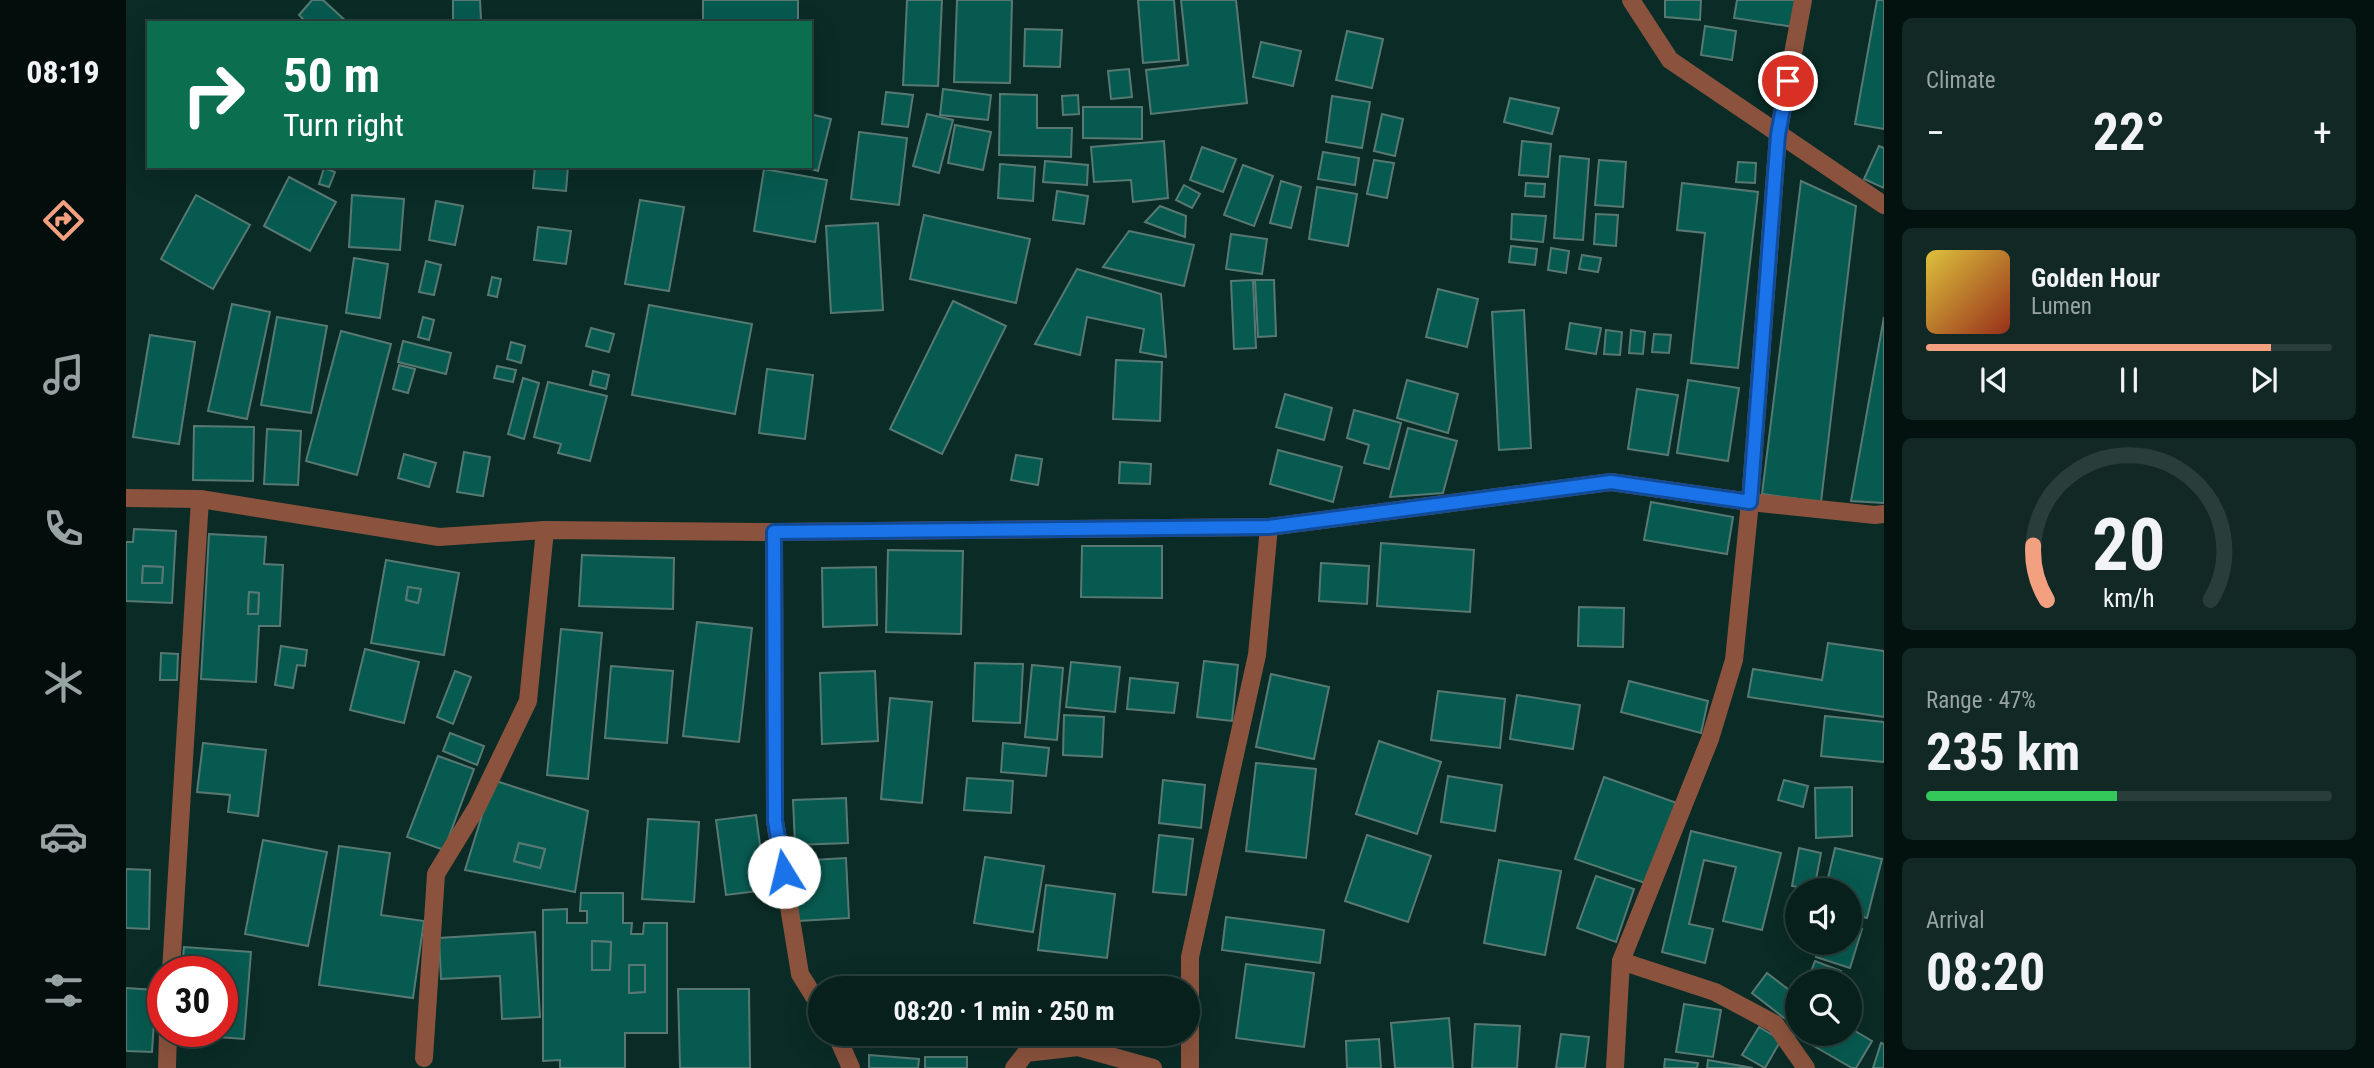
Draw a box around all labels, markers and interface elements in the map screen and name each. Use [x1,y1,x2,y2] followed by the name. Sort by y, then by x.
[283,47,380,104] text: 50 m
[168,49,259,140] icon: right
[1758,51,1818,111] pin
[26,53,100,91] text: 08:19
[1769,62,1807,100] icon: arrive
[1926,67,1996,94] text: Climate
[2093,102,2165,163] text: 22°
[283,106,404,144] text: Turn right
[1926,111,1945,155] text: −
[2313,111,2332,155] text: +
[39,196,88,245] icon: directions
[2031,263,2160,293] text: Golden Hour
[2031,293,2092,320] text: Lumen
[39,350,88,399] icon: music
[1975,361,2013,399] icon: previous
[2110,361,2148,399] icon: pause
[2245,361,2283,399] icon: next
[2092,502,2166,588] text: 20
[39,504,88,553] icon: phone
[2103,584,2155,613] text: km/h
[39,658,88,707] icon: climate
[1926,687,2036,714] text: Range · 47%
[1926,722,2080,783] text: 235 km
[39,812,88,861] icon: car
[747,835,821,909] position arrow
[1785,878,1862,1046] map controls
[1785,878,1862,955] button: sound
[1926,907,1985,934] text: Arrival
[1926,942,2045,1003] text: 08:20
[147,956,238,1047] speed limit sign: 30
[39,966,88,1015] icon: filters
[1785,969,1862,1046] button: search
[894,996,1114,1026] text: 08:20 · 1 min · 250 m

